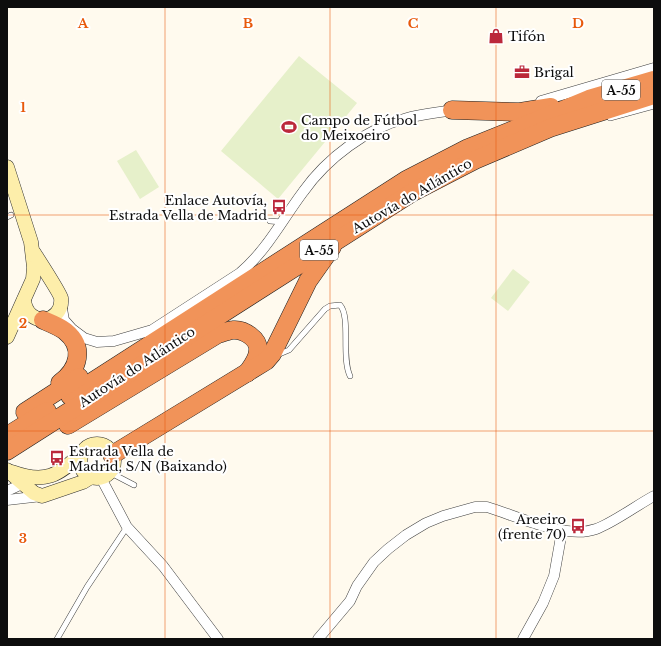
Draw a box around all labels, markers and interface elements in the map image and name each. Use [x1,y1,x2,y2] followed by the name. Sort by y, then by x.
[77,15,89,32] text: A
[243,15,253,32] text: B
[408,15,419,32] text: C
[572,15,584,32] text: D
[487,27,505,45] shop icon: Tifón
[508,28,545,45] place label: Tifón
[513,63,531,81] office icon: Brigal
[534,64,574,81] place label: Brigal
[602,80,640,100] road number: A-55
[20,99,26,116] text: 1
[301,112,417,144] place label: Campo de Fútbol do Meixoeiro
[280,118,298,136] sports icon: Campo de Fútbol do Meixoeiro
[348,155,475,238] street label: Autovía do Atlántico
[109,192,267,224] place label: Enlace Autovía, Estrada Vella de Madrid
[270,198,288,216] bus stop icon: Enlace Autovía, Estrada Vella de Madrid
[300,240,338,260] road number: A-55
[19,315,27,332] text: 2
[75,323,198,412] street label: Autovía do Atlántico
[69,443,227,475] place label: Estrada Vella de Madrid, S/N (Baixando)
[48,449,66,467] bus stop icon: Estrada Vella de Madrid, S/N (Baixando)
[498,511,566,543] place label: Areeiro (frente 70)
[569,517,587,535] bus stop icon: Areeiro (frente 70)
[19,530,27,547] text: 3

